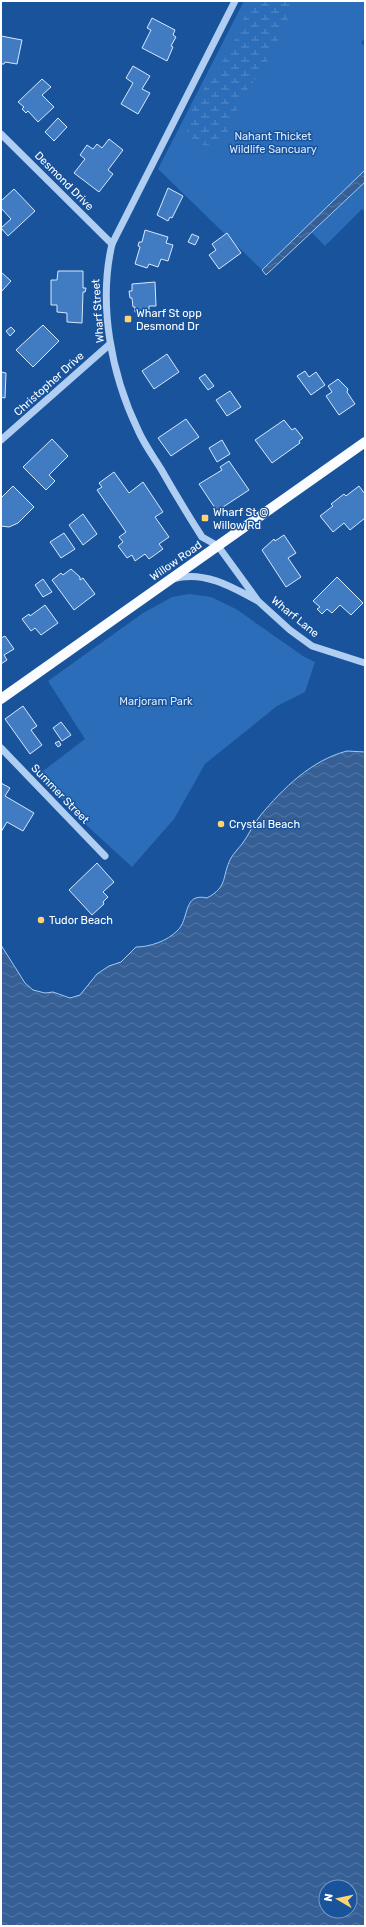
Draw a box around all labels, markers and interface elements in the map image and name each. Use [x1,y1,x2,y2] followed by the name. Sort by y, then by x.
[229,130,317,156] park label: Nahant Thicket Wildlife Sancuary
[32,149,96,213] street label: Desmond Drive
[89,278,107,344] street label: Wharf Street
[136,307,202,333] place label: Wharf St opp Desmond Dr
[123,314,133,324] marker: Wharf St opp Desmond Dr
[11,349,87,419] street label: Christopher Drive
[213,506,268,532] place label: Wharf St @ Willow Rd
[200,513,210,523] marker: Wharf St @ Willow Rd
[148,538,204,584] street label: Willow Road
[269,594,321,640] street label: Wharf Lane
[119,695,193,708] park label: Marjoram Park
[28,762,92,827] street label: Summer Street
[229,818,300,831] place label: Crystal Beach
[216,819,226,829] marker: Crystal Beach
[49,914,113,927] place label: Tudor Beach
[36,915,46,925] marker: Tudor Beach
[318,1879,358,1919] north arrow
[322,1893,336,1902] text: N

